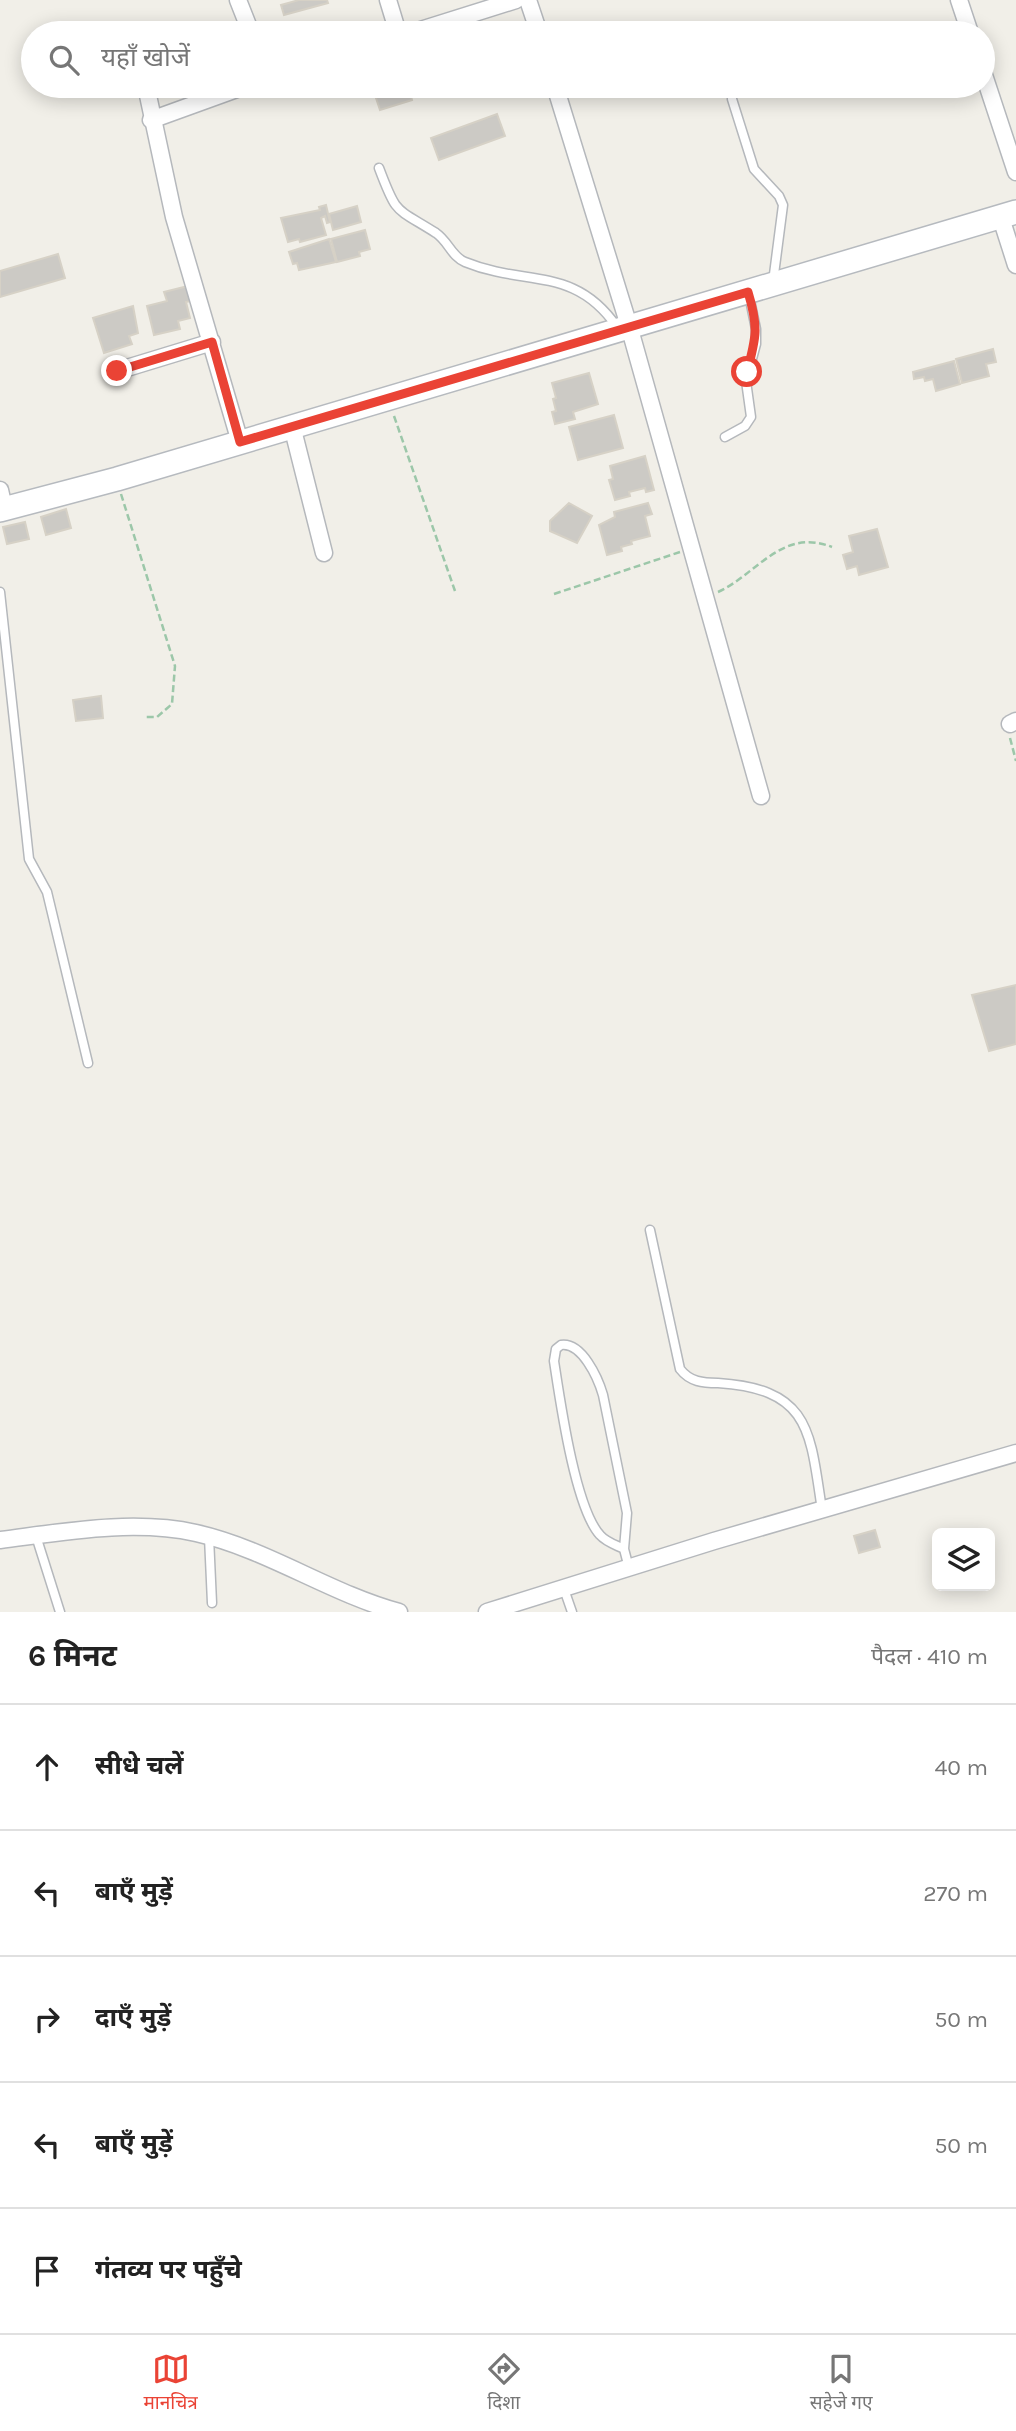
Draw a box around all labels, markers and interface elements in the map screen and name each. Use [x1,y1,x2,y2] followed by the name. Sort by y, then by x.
[21,21,995,98] search box
[45,41,83,79] icon: search
[101,42,190,73] text: यहाँ खोजें
[101,355,132,386] route end
[731,356,762,387] route start
[932,1528,995,1591] map controls
[932,1528,995,1591] button: layers
[28,1638,117,1674] text: 6 मिनट
[871,1643,988,1670] text: पैदल · 410 m
[28,1748,66,1786] icon: ahead
[95,1750,184,1781] text: सीधे चलें
[935,1754,988,1781] text: 40 m
[28,1874,66,1912] icon: left
[95,1876,173,1907] text: बाएँ मुड़ें
[923,1880,988,1907] text: 270 m
[28,2000,66,2038] icon: right
[95,2002,171,2033] text: दाएँ मुड़ें
[934,2006,988,2033] text: 50 m
[28,2126,66,2164] icon: left
[95,2128,173,2159] text: बाएँ मुड़ें
[934,2132,988,2159] text: 50 m
[28,2252,66,2290] icon: arrive
[95,2254,242,2285] text: गंतव्य पर पहुँचे
[143,2350,198,2417] tab: मानचित्र
[485,2350,523,2417] tab: दिशा
[810,2350,872,2417] tab: सहेजे गए

